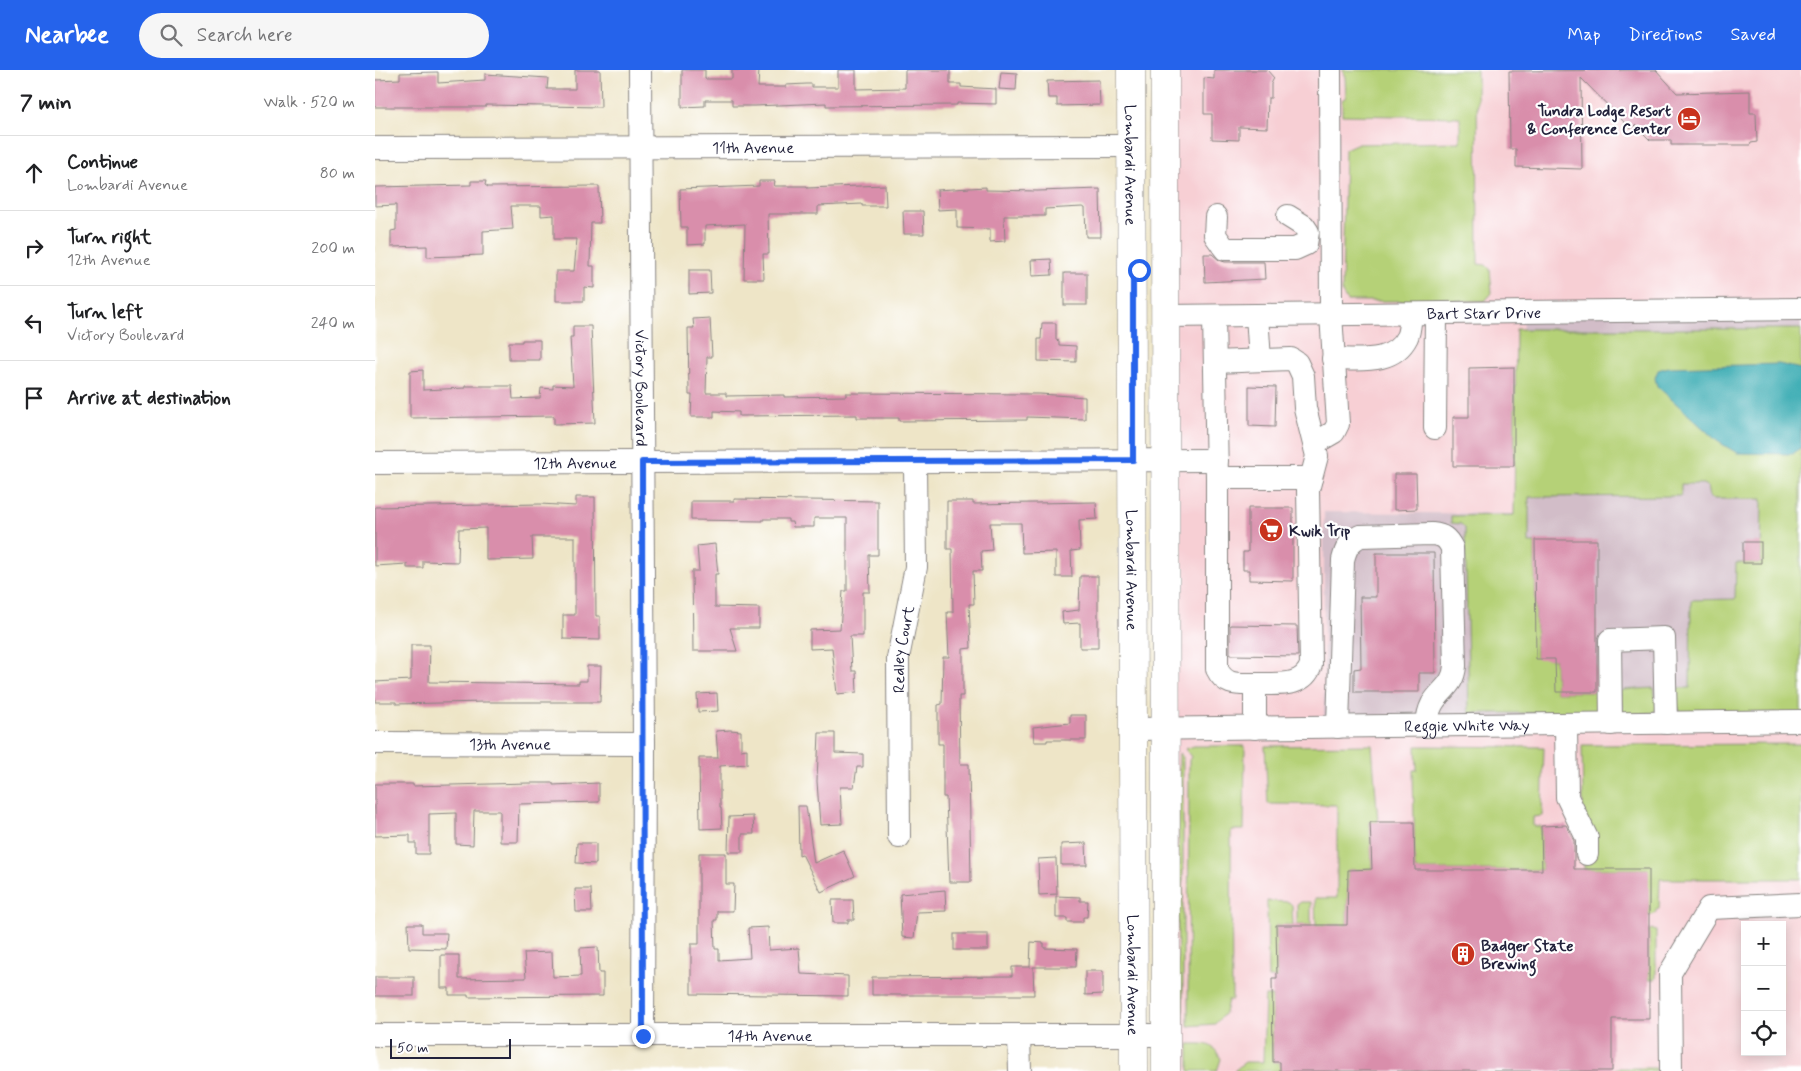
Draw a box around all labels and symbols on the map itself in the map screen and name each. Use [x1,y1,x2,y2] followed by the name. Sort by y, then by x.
[1527,101,1671,140] place label: Tundra Lodge Resort & Conference Center
[1119,104,1140,226] street label: Lombardi Avenue
[1676,106,1702,132] hotel icon: Tundra Lodge Resort & Conference Center
[712,138,794,159] street label: 11th Avenue
[1128,259,1151,282] route start
[1427,303,1541,325] street label: Bart Starr Drive
[630,329,651,447] street label: Victory Boulevard
[533,453,617,474] street label: 12th Avenue
[1120,509,1142,631] street label: Lombardi Avenue
[1258,517,1284,543] supermarket icon: Kwik Trip
[1289,521,1351,542] place label: Kwik Trip
[889,604,920,693] street label: Redley Court
[1404,715,1530,739] street label: Reggie White Way
[469,734,551,756] street label: 13th Avenue
[1122,914,1143,1036] street label: Lombardi Avenue
[1481,936,1574,977] place label: Badger State Brewing
[1450,941,1476,967] building icon: Badger State Brewing
[632,1025,655,1048] route end
[728,1026,813,1047] street label: 14th Avenue
[390,1036,511,1059] scale bar

